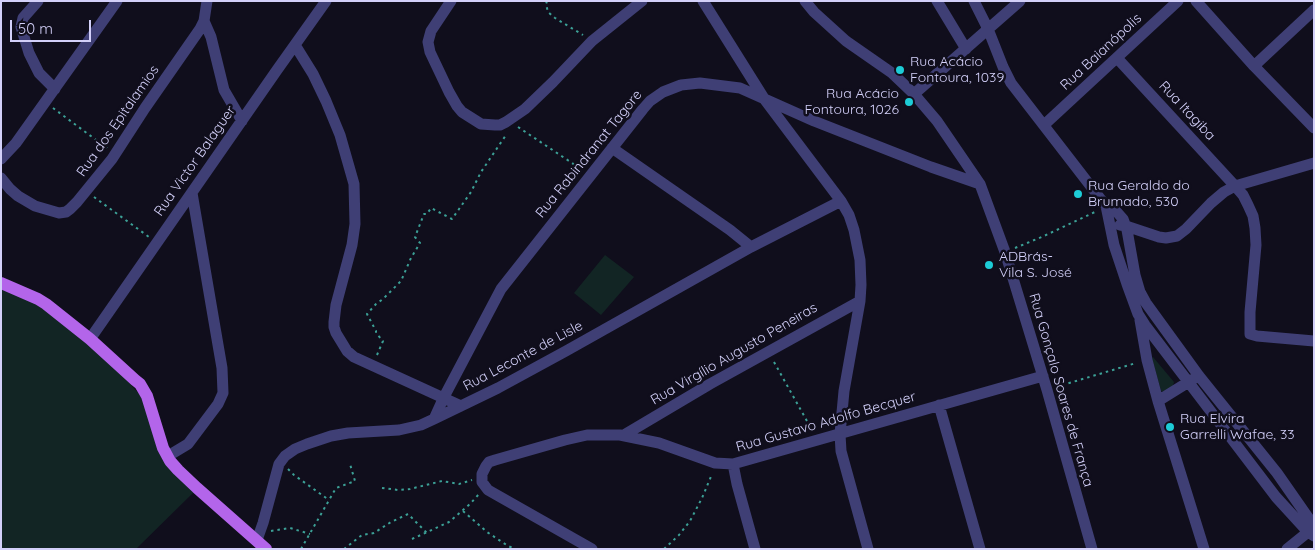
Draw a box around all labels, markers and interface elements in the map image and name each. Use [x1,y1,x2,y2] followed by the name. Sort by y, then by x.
[12,10,94,42] scale bar
[1057,10,1145,94] street label: Rua Baianópolis
[18,19,53,38] text: 50 m
[910,54,1004,86] place label: Rua Acácio Fontoura, 1039
[73,62,163,180] street label: Rua dos Epitalamios
[894,64,906,76] marker: Rua Acácio Fontoura, 1039
[1155,78,1219,144] street label: Rua Itagiba
[805,86,899,118] place label: Rua Acácio Fontoura, 1026
[532,87,646,221] street label: Rua Rabindranat Tagore
[903,96,915,108] marker: Rua Acácio Fontoura, 1026
[151,103,239,219] street label: Rua Victor Balaguer
[1088,178,1190,210] place label: Rua Geraldo do Brumado, 530
[1072,188,1084,200] marker: Rua Geraldo do Brumado, 530
[999,249,1072,282] place label: ADBrás- Vila S. José
[983,259,995,271] marker: ADBrás- Vila S. José
[1025,291,1097,489] street label: Rua Gonçalo Soares de França
[648,299,820,409] street label: Rua Virgílio Augusto Peneiras
[460,317,586,395] street label: Rua Leconte de Lisle
[734,388,918,456] street label: Rua Gustavo Adolfo Becquer
[1180,411,1295,444] place label: Rua Elvira Garrelli Wafae, 33
[1164,421,1176,433] marker: Rua Elvira Garrelli Wafae, 33

